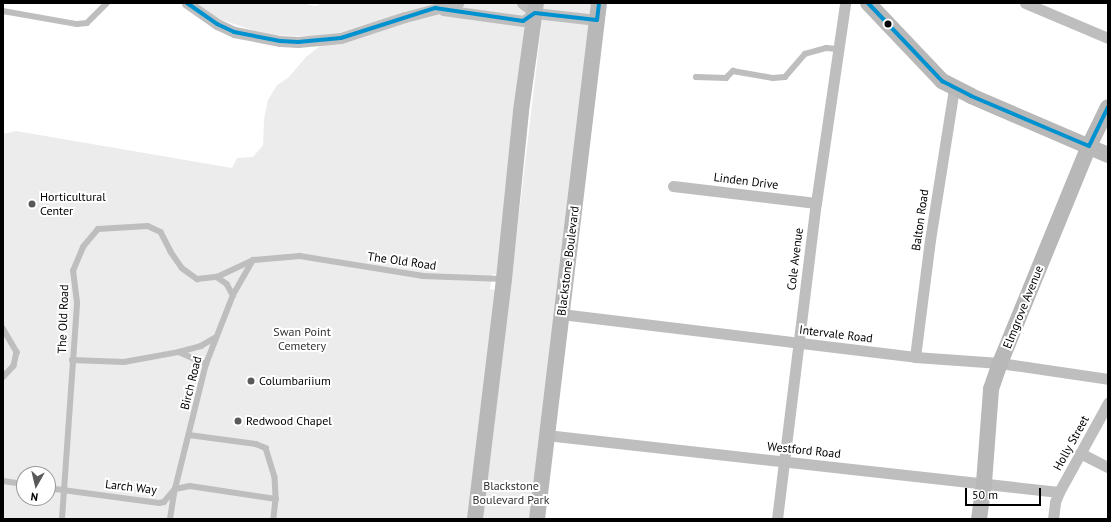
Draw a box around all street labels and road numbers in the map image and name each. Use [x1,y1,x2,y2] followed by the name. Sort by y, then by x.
[713,170,779,192] street label: Linden Drive
[909,188,931,252] street label: Balton Road
[554,205,582,317] street label: Blackstone Boulevard
[784,227,806,291] street label: Cole Avenue
[367,249,437,273] street label: The Old Road
[1000,263,1046,351] street label: Elmgrove Avenue
[55,284,71,354] street label: The Old Road
[798,322,874,346] street label: Intervale Road
[177,355,205,411] street label: Birch Road
[1050,413,1092,473] street label: Holly Street
[766,439,842,461] street label: Westford Road
[104,477,158,497] street label: Larch Way

